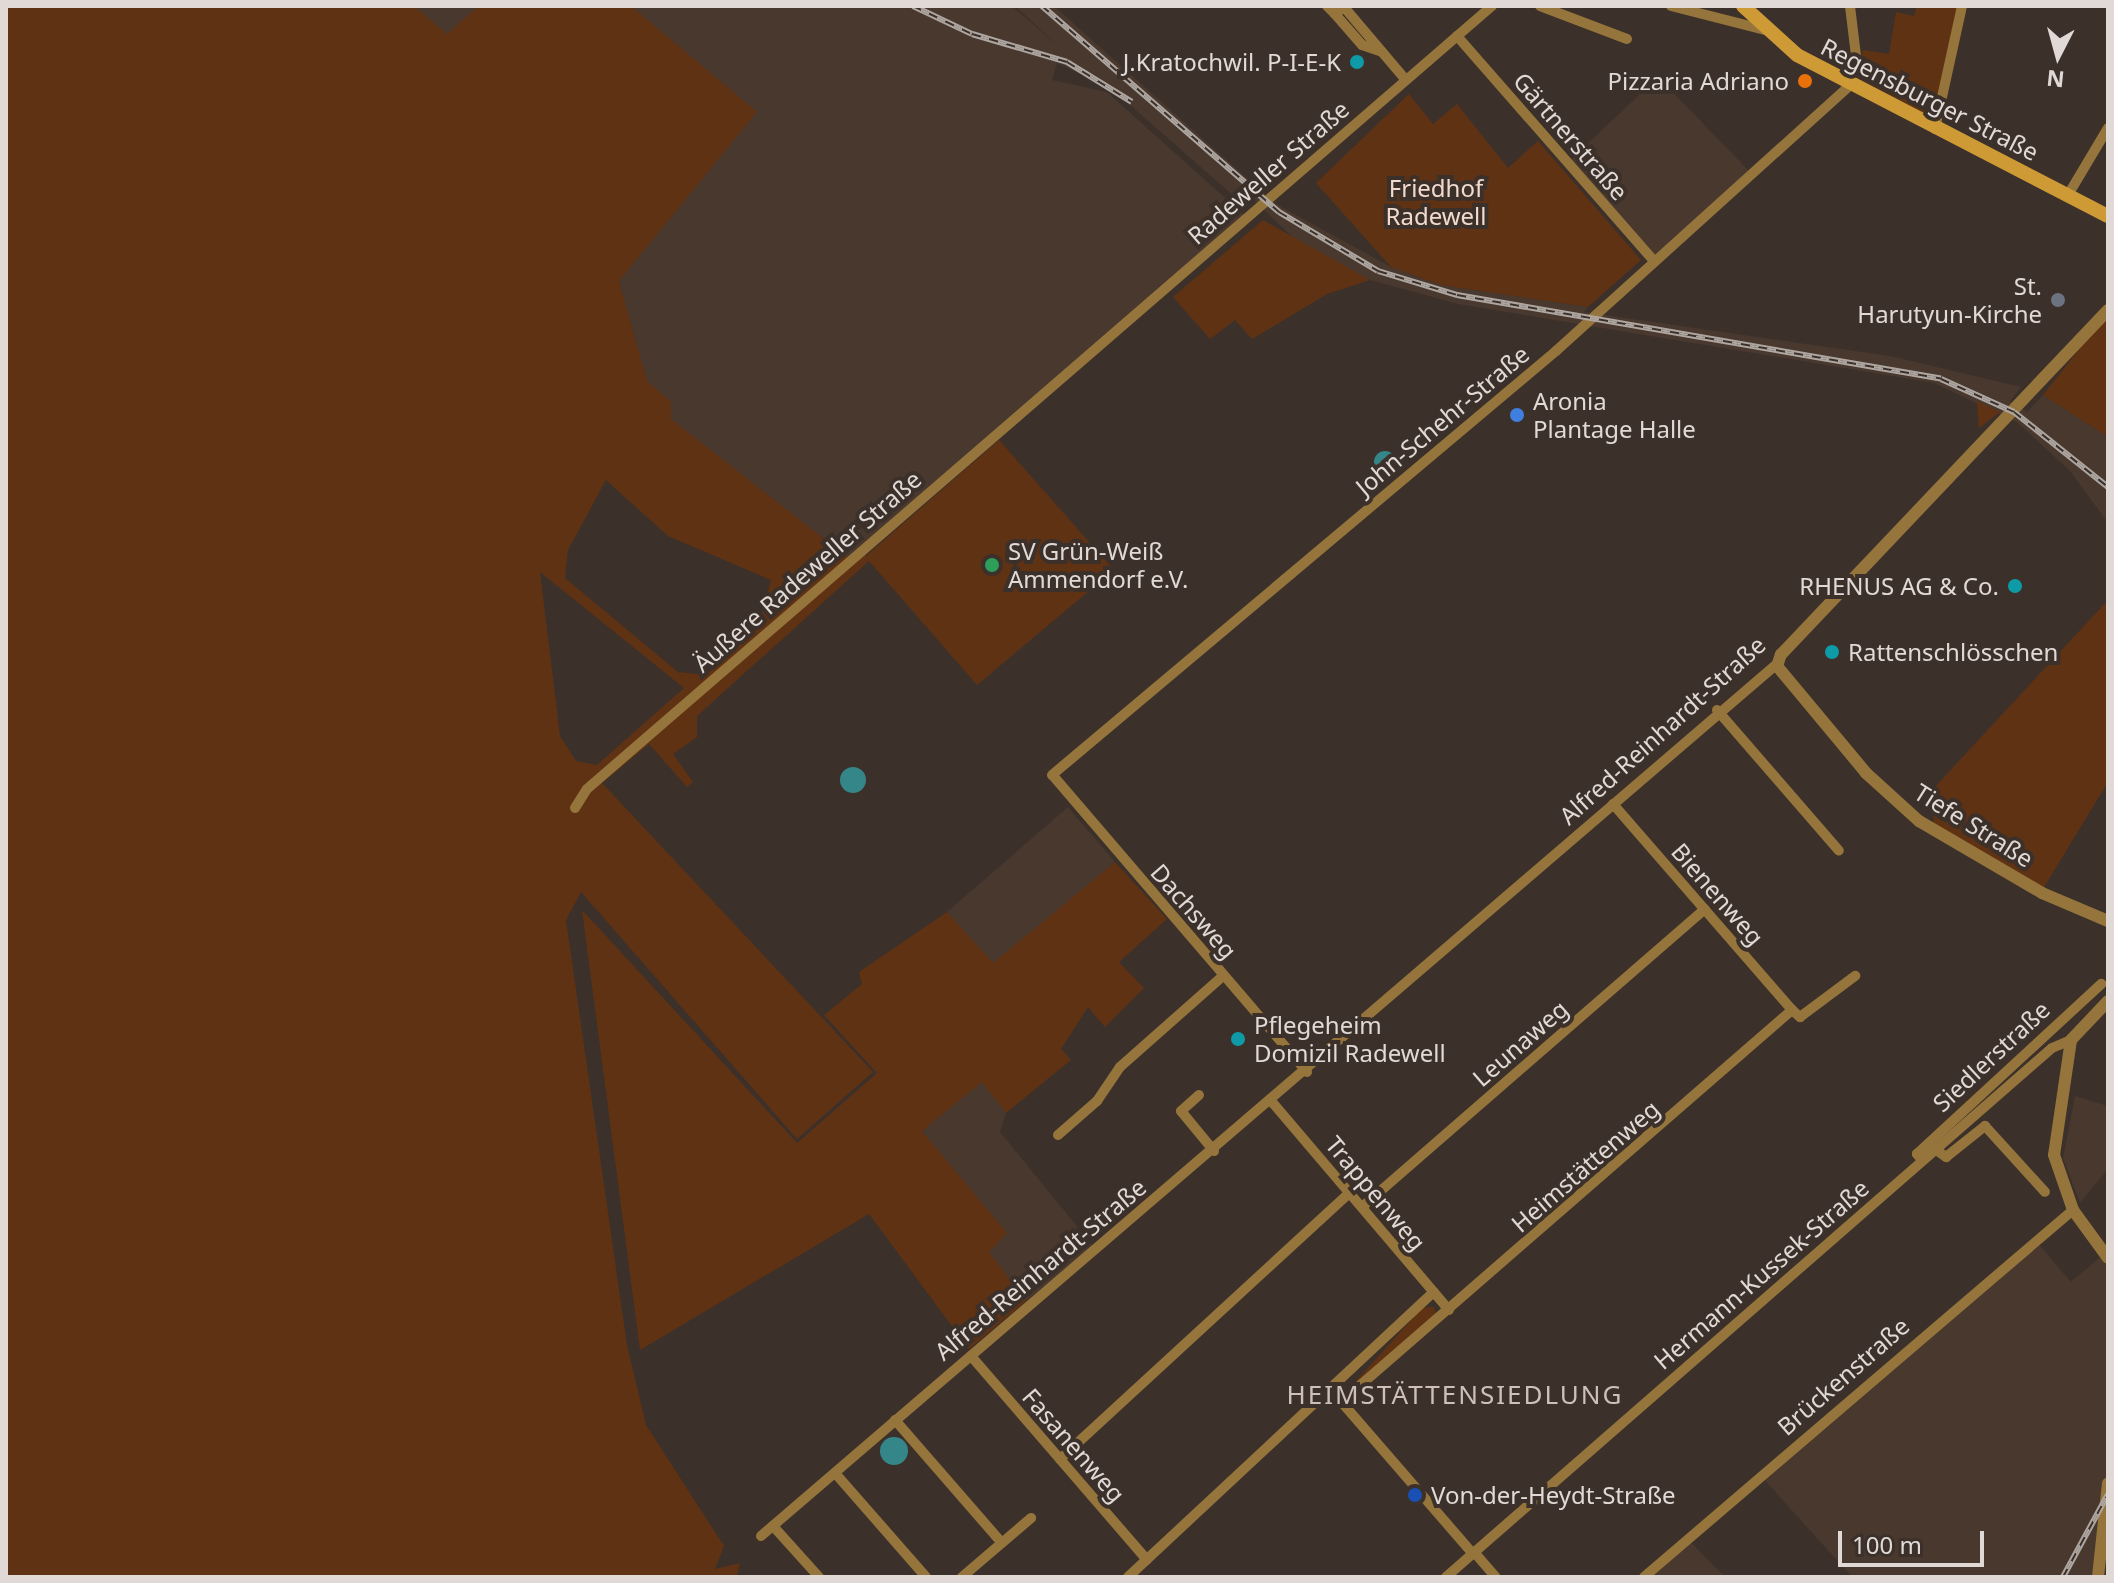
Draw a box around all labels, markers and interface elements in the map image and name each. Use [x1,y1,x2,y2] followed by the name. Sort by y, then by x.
[2018,16,2098,96] north arrow
[1816,32,2044,166] street label: Regensburger Straße
[1123,48,1341,76] place label: J.Kratochwil. P-I-E-K
[1348,53,1366,71] marker: J.Kratochwil. P-I-E-K
[2045,64,2066,96] text: N
[1508,66,1634,206] street label: Gärtnerstraße
[1607,67,1789,95] place label: Pizzaria Adriano
[1796,72,1814,90] marker: Pizzaria Adriano
[1182,94,1354,250] street label: Radeweller Straße
[1386,174,1486,230] park label: Friedhof Radewell
[1857,272,2042,328] place label: St. Harutyun-Kirche
[2049,291,2067,309] marker: St. Harutyun-Kirche
[1349,339,1535,501] street label: John-Schehr-Straße
[1533,387,1696,443] place label: Aronia Plantage Halle
[1508,406,1526,424] marker: Aronia Plantage Halle
[687,464,927,678] street label: Äußere Radeweller Straße
[1008,537,1188,593] place label: SV Grün-Weiß Ammendorf e.V.
[983,556,1001,574] marker: SV Grün-Weiß Ammendorf e.V.
[1799,572,1999,600] place label: RHENUS AG & Co.
[2006,577,2024,595] marker: RHENUS AG & Co.
[1553,630,1771,830] street label: Alfred-Reinhardt-Straße
[1848,638,2058,666] place label: Rattenschlösschen
[1823,643,1841,661] marker: Rattenschlösschen
[1909,777,2039,873] street label: Tiefe Straße
[1666,837,1770,951] street label: Bienenweg
[1145,858,1243,964] street label: Dachsweg
[1467,994,1573,1092] street label: Leunaweg
[1927,995,2055,1117] street label: Siedlerstraße
[1254,1011,1446,1067] place label: Pflegeheim Domizil Radewell
[1229,1030,1247,1048] marker: Pflegeheim Domizil Radewell
[1505,1094,1665,1238] street label: Heimstättenweg
[1320,1130,1432,1256] street label: Trappenweg
[928,1172,1152,1366] street label: Alfred-Reinhardt-Straße
[1648,1173,1874,1375] street label: Hermann-Kussek-Straße
[1771,1311,1915,1441] street label: Brückenstraße
[1286,1379,1624,1411] district label: HEIMSTÄTTENSIEDLUNG
[1017,1382,1131,1508] street label: Fasanenweg
[1431,1481,1676,1509] place label: Von-der-Heydt-Straße
[1406,1486,1424,1504] marker: Von-der-Heydt-Straße
[1842,1515,1988,1565] scale bar
[1852,1528,1922,1561] text: 100 m

